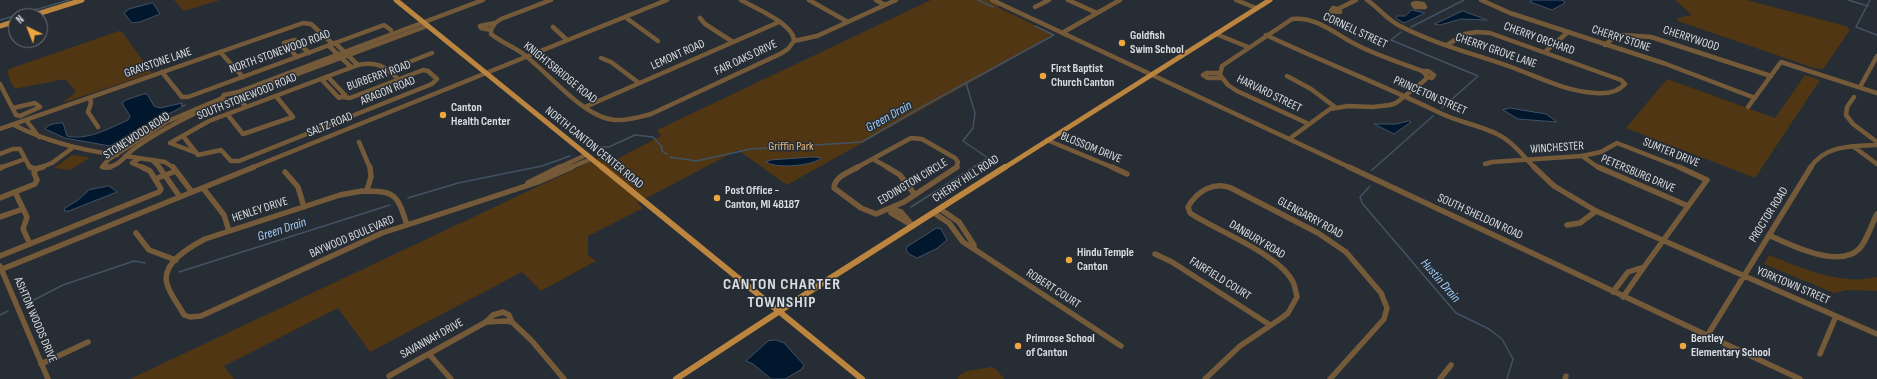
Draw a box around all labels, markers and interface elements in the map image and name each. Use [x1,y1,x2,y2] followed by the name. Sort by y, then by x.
[8,8,48,48] north arrow
[1321,10,1389,52] street label: CORNELL STREET
[14,13,27,26] text: N
[1502,19,1576,59] street label: CHERRY ORCHARD
[1590,23,1652,55] street label: CHERRY STONE
[1661,23,1721,55] street label: CHERRYWOOD
[227,27,333,77] street label: NORTH STONEWOOD ROAD
[1130,29,1184,57] place label: Goldfish Swim School
[1453,30,1539,72] street label: CHERRY GROVE LANE
[649,37,707,73] street label: LEMONT ROAD
[713,37,779,79] street label: FAIR OAKS DRIVE
[1117,38,1127,48] marker: Goldfish Swim School
[520,39,600,107] street label: KNIGHTSBRIDGE ROAD
[122,45,194,81] street label: GRAYSTONE LANE
[345,58,413,94] street label: BURBERRY ROAD
[1051,62,1114,90] place label: First Baptist Church Canton
[195,70,299,124] street label: SOUTH STONEWOOD ROAD
[1038,71,1048,81] marker: First Baptist Church Canton
[1234,72,1304,116] street label: HARVARD STREET
[358,73,418,109] street label: ARAGON ROAD
[1391,73,1469,119] street label: PRINCETON STREET
[863,98,915,136] water label: Green Drain
[451,101,510,129] place label: Canton Health Center
[542,104,646,192] street label: NORTH CANTON CENTER ROAD
[101,109,173,163] street label: STONEWOOD ROAD
[305,109,355,141] street label: SALTZ ROAD
[438,110,448,120] marker: Canton Health Center
[1058,129,1124,167] street label: BLOSSOM DRIVE
[1641,135,1701,171] street label: SUMTER DRIVE
[1530,139,1584,157] street label: WINCHESTER
[768,140,814,154] park label: Griffin Park
[930,152,1002,206] street label: CHERRY HILL ROAD
[1599,152,1677,196] street label: PETERSBURG DRIVE
[876,156,950,208] street label: EDDINGTON CIRCLE
[725,184,799,212] place label: Post Office - Canton, MI 48187
[1746,185,1792,245] street label: PROCTOR ROAD
[1435,191,1525,243] street label: SOUTH SHELDON ROAD
[712,193,722,203] marker: Post Office - Canton, MI 48187
[230,194,290,226] street label: HENLEY DRIVE
[1275,194,1345,242] street label: GLENGARRY ROAD
[307,213,397,261] street label: BAYWOOD BOULEVARD
[256,215,308,245] water label: Green Drain
[1226,218,1288,262] street label: DANBURY ROAD
[1077,246,1134,274] place label: Hindu Temple Canton
[1187,254,1253,304] street label: FAIRFIELD COURT
[1064,255,1074,265] marker: Hindu Temple Canton
[1417,256,1463,306] water label: Hustin Drain
[1754,264,1832,308] street label: YORKTOWN STREET
[1023,266,1083,312] street label: ROBERT COURT
[10,275,60,365] street label: ASHTON WOODS DRIVE
[723,275,841,313] district label: CANTON CHARTER TOWNSHIP
[398,316,466,362] street label: SAVANNAH DRIVE
[1026,332,1095,360] place label: Primrose School of Canton
[1691,332,1771,360] place label: Bentley Elementary School
[1013,341,1023,351] marker: Primrose School of Canton
[1678,341,1688,351] marker: Bentley Elementary School

